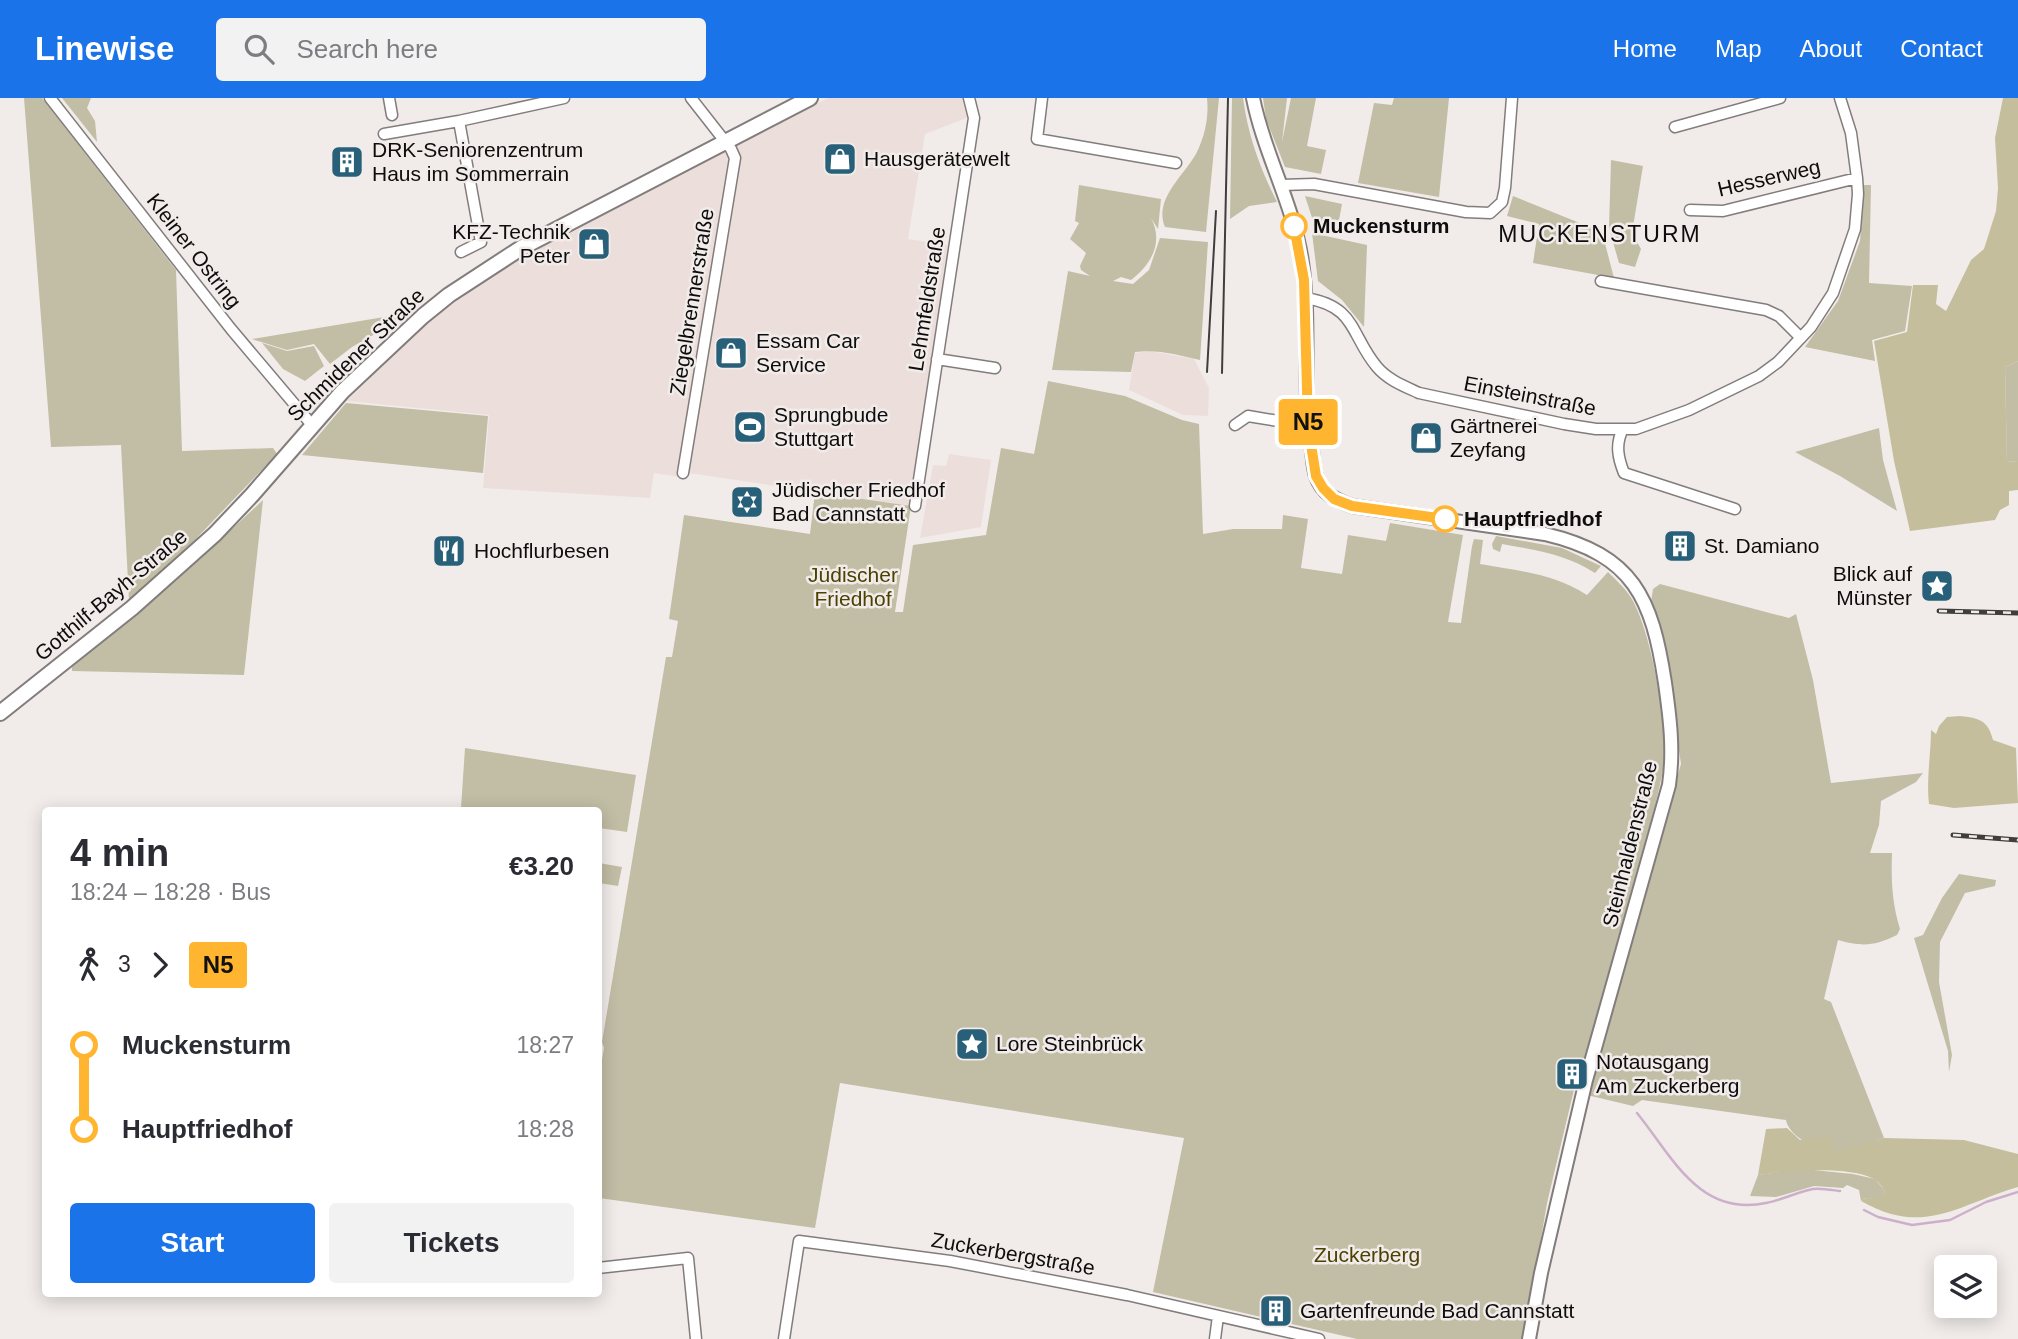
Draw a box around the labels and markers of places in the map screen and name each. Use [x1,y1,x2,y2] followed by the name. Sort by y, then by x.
[372,138,583,185] place label: DRK-Seniorenzentrum Haus im Sommerrain
[821,140,859,178] shop icon: Hausgerätewelt
[328,143,366,181] building icon: DRK-Seniorenzentrum Haus im Sommerrain
[864,147,1010,170] place label: Hausgerätewelt
[1281,213,1307,239] marker: Muckensturm
[1313,214,1450,237] place label: Muckensturm
[452,220,570,267] place label: KFZ-Technik Peter
[575,225,613,263] shop icon: KFZ-Technik Peter
[756,329,860,376] place label: Essam Car Service
[712,334,750,372] shop icon: Essam Car Service
[774,403,888,450] place label: Sprungbude Stuttgart
[731,408,769,446] sports icon: Sprungbude Stuttgart
[1450,414,1538,461] place label: Gärtnerei Zeyfang
[1407,419,1445,457] shop icon: Gärtnerei Zeyfang
[772,478,945,525] place label: Jüdischer Friedhof Bad Cannstatt
[728,483,766,521] synagogue icon: Jüdischer Friedhof Bad Cannstatt
[1432,506,1458,532] marker: Hauptfriedhof
[1464,507,1603,530] place label: Hauptfriedhof
[1661,527,1699,565] building icon: St. Damiano
[430,532,468,570] restaurant icon: Hochflurbesen
[1704,534,1820,557] place label: St. Damiano
[474,539,609,562] place label: Hochflurbesen
[1833,562,1912,609] place label: Blick auf Münster
[1918,567,1956,605] place icon: Blick auf Münster
[953,1025,991,1063] place icon: Lore Steinbrück
[996,1032,1144,1055] place label: Lore Steinbrück
[1596,1050,1740,1097] place label: Notausgang Am Zuckerberg
[1553,1055,1591,1093] building icon: Notausgang Am Zuckerberg
[1257,1292,1295,1330] building icon: Gartenfreunde Bad Cannstatt
[1300,1299,1575,1322] place label: Gartenfreunde Bad Cannstatt

